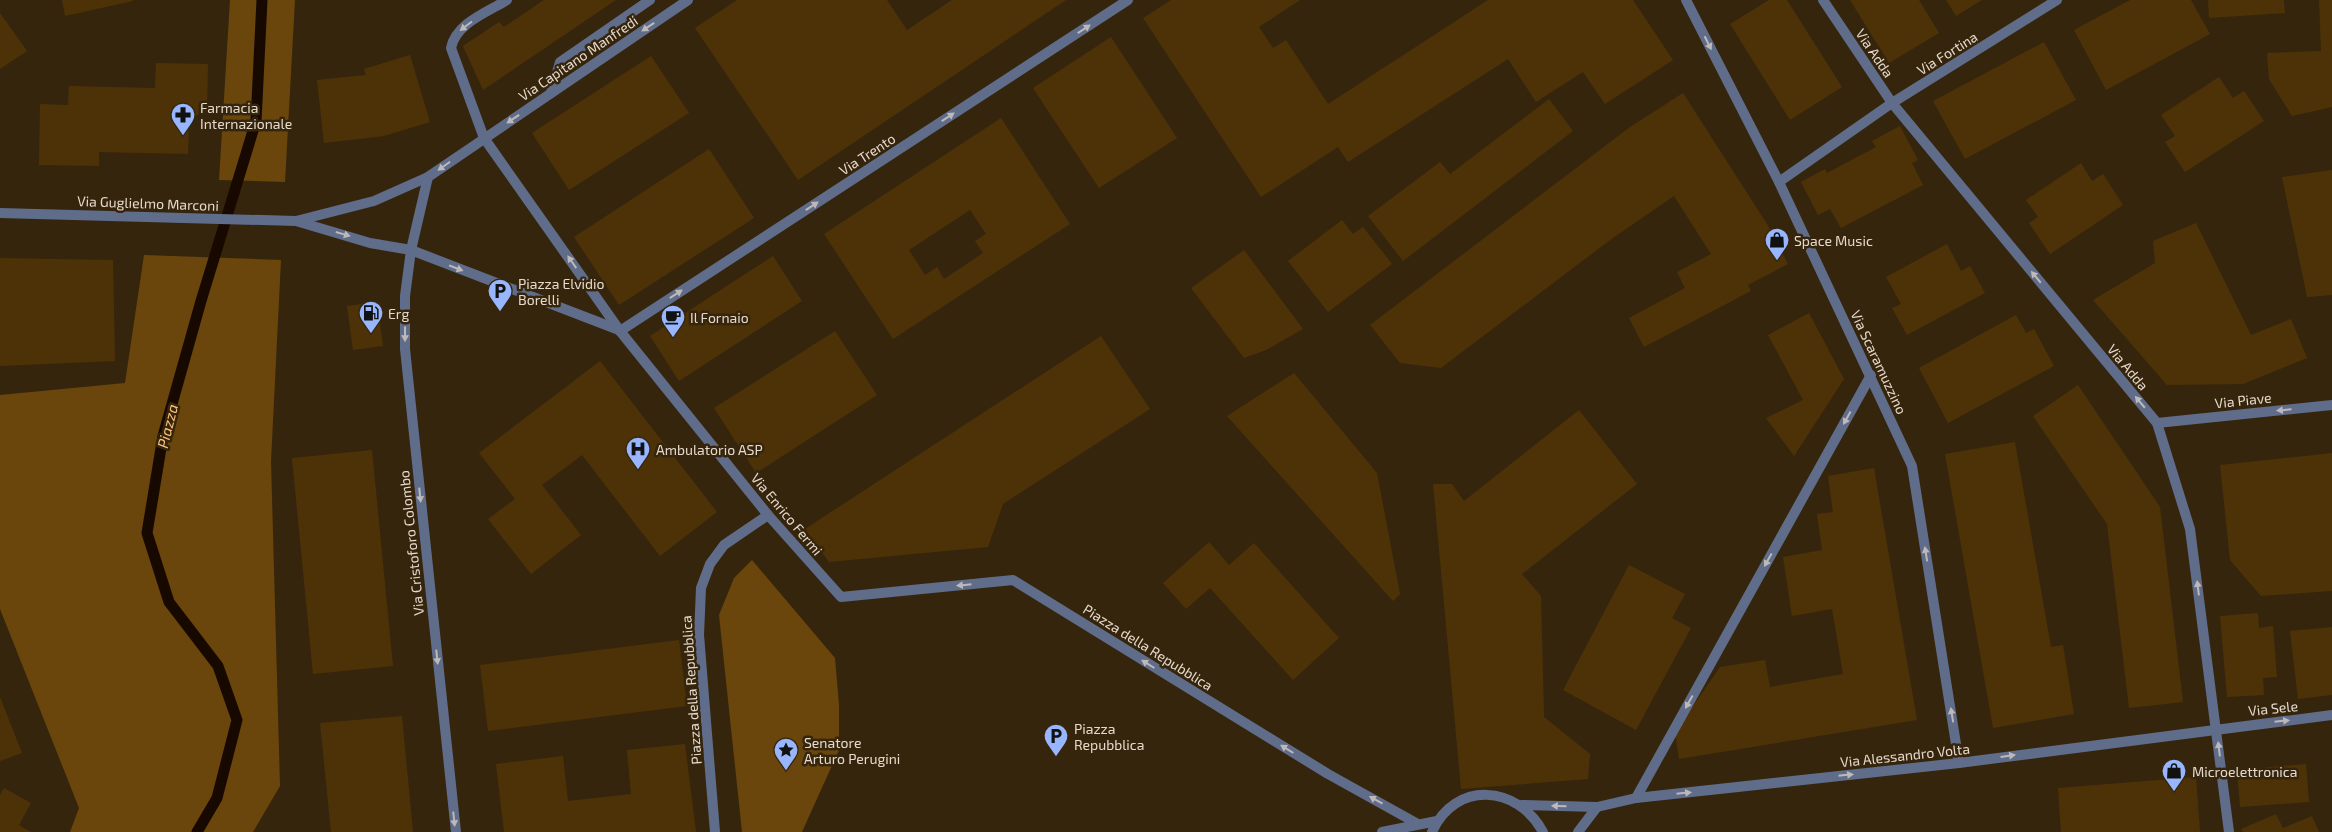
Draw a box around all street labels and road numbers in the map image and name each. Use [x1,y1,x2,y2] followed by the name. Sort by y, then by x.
[515,12,641,104] street label: Via Capitano Manfredi
[1853,25,1897,81] street label: Via Adda
[1914,28,1980,78] street label: Via Fortina
[836,130,898,178] street label: Via Trento
[77,192,219,214] street label: Via Guglielmo Marconi
[1848,307,1911,417] street label: Via Scaramuzzino
[2104,341,2152,393] street label: Via Adda
[2214,389,2272,411] street label: Via Piave
[395,469,427,617] street label: Via Cristoforo Colombo
[748,470,826,558] street label: Via Enrico Fermi
[1080,600,1216,694] street label: Piazza della Repubblica
[677,615,705,765] street label: Piazza della Repubblica
[2247,697,2299,719] street label: Via Sele
[1839,740,1971,770] street label: Via Alessandro Volta

